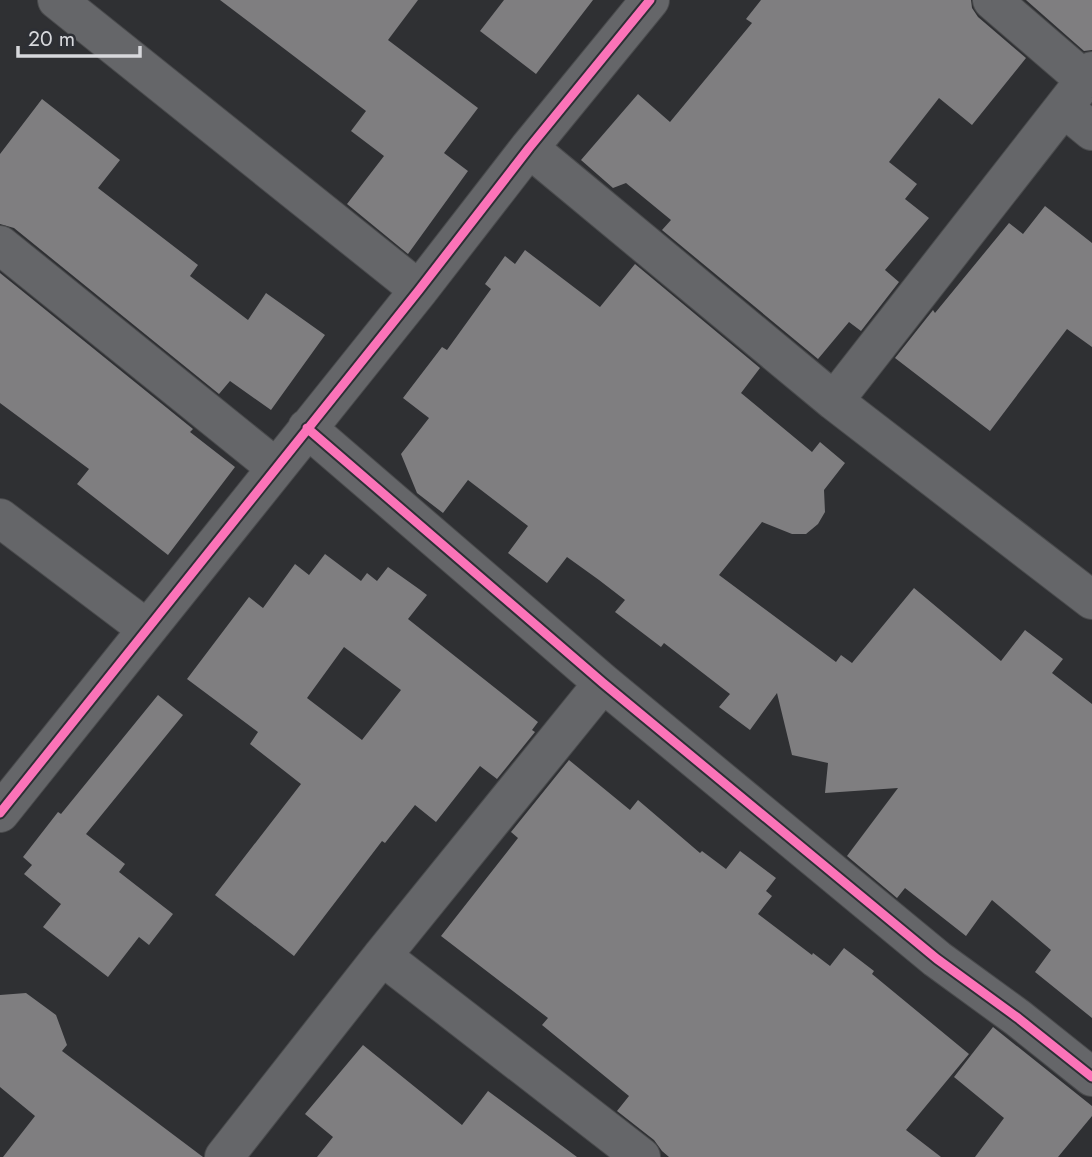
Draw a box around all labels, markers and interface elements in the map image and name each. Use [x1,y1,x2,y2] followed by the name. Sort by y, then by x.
[18,14,140,58] scale bar
[28,24,75,54] text: 20 m

